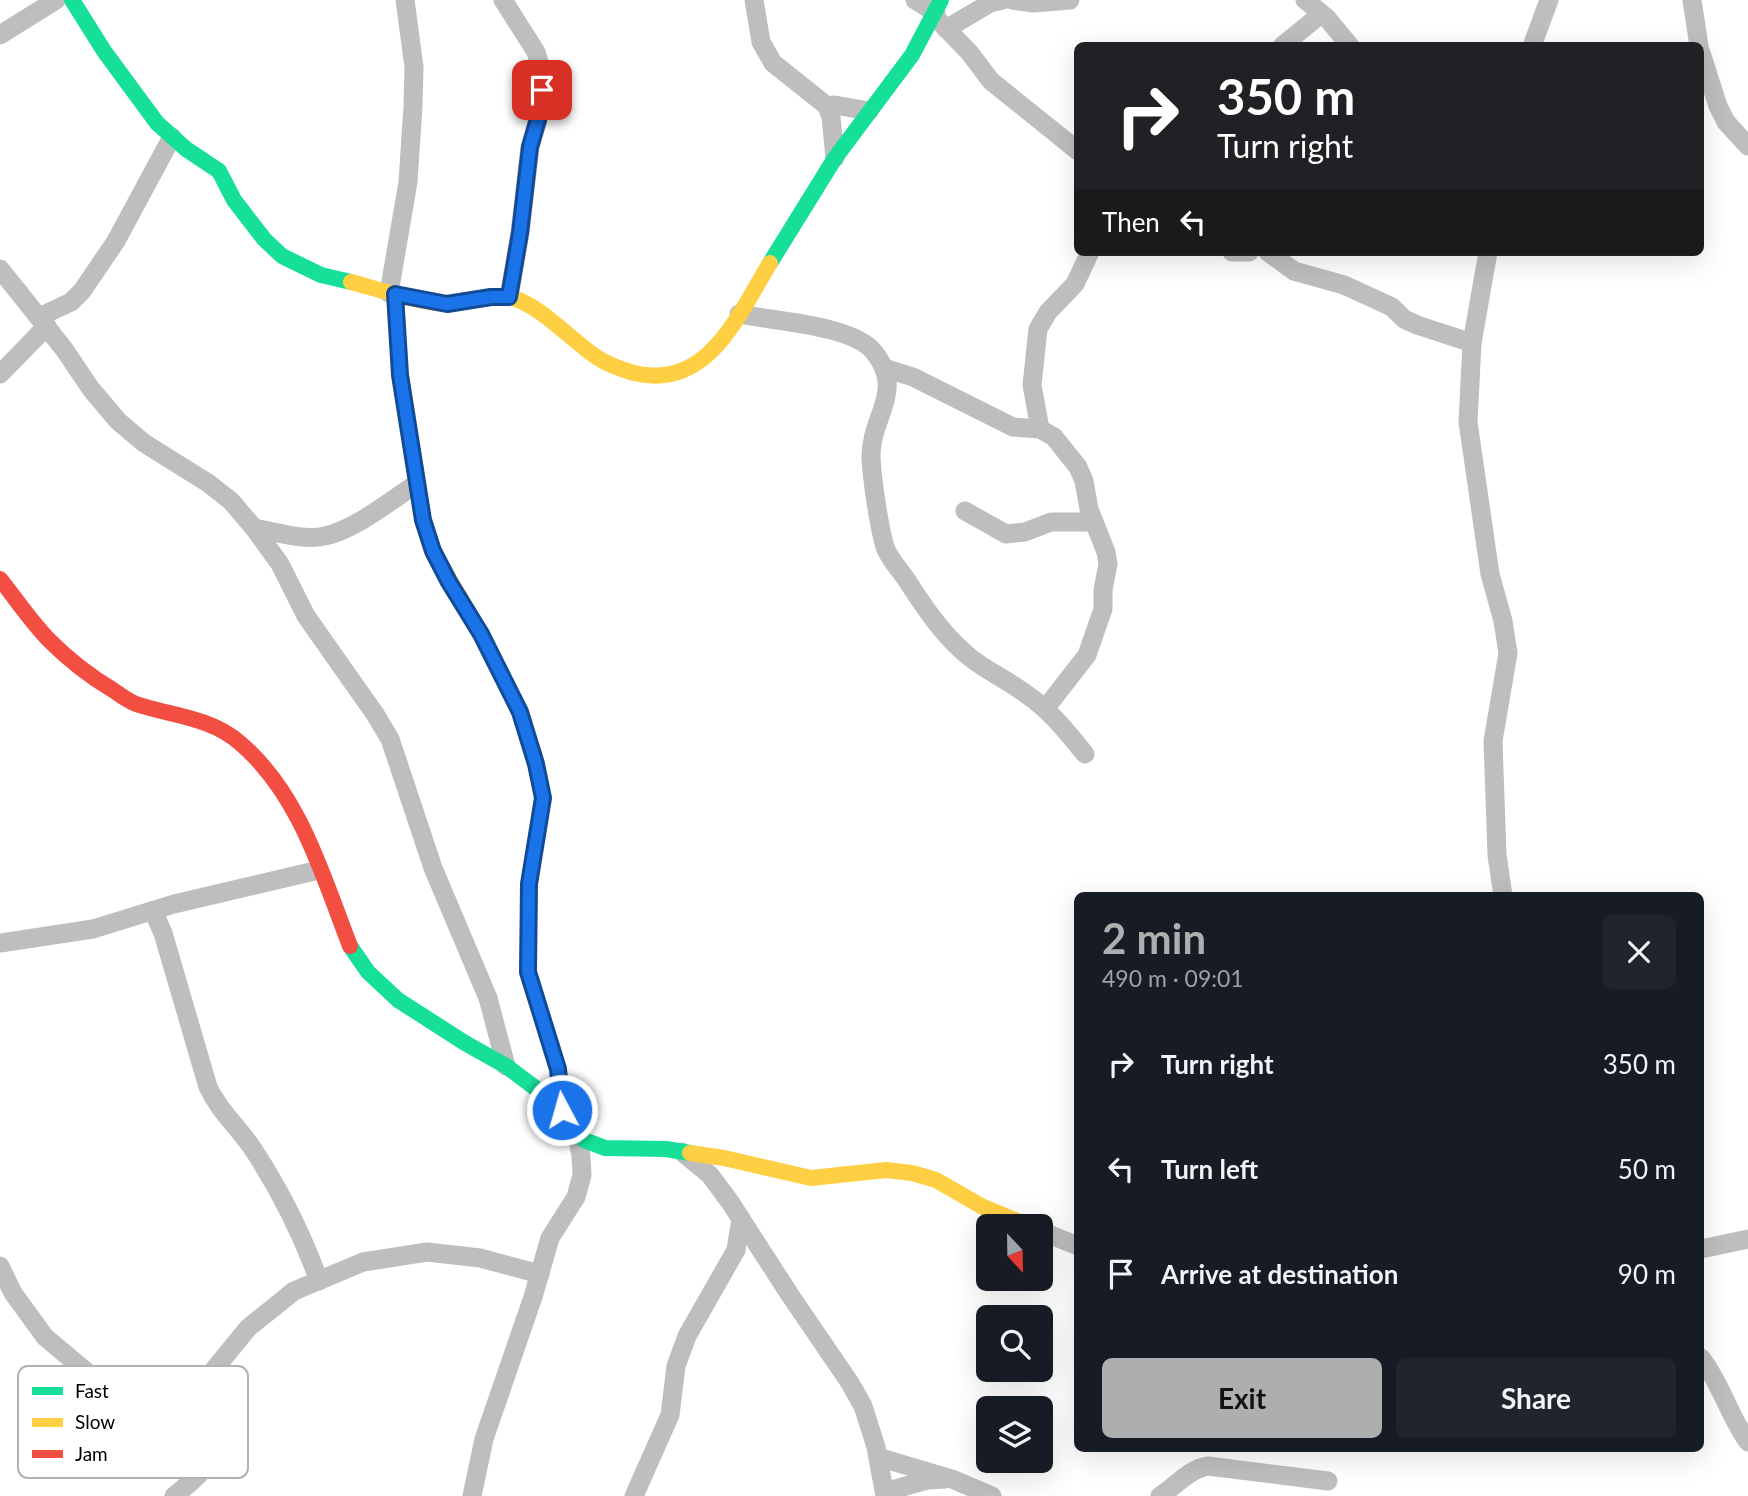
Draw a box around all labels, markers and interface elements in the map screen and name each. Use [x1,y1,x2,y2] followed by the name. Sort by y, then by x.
[512,60,572,120] pin
[1217,67,1355,125] text: 350 m
[1102,70,1193,161] icon: right
[523,71,561,109] icon: arrive
[1217,126,1353,165] text: Turn right
[1174,203,1212,241] icon: left
[1102,206,1160,238] text: Then
[1102,913,1206,963] text: 2 min
[1602,915,1676,989] button: close
[1102,964,1244,992] text: 490 m · 09:01
[1102,1045,1140,1083] icon: right
[1161,1048,1274,1080] text: Turn right
[1603,1048,1676,1080] text: 350 m
[525,1073,599,1147] position arrow
[1102,1150,1140,1188] icon: left
[1161,1153,1258,1185] text: Turn left
[1618,1153,1676,1185] text: 50 m
[976,1214,1054,1292] north arrow
[976,1214,1053,1473] map controls
[1102,1255,1140,1293] icon: arrive
[1161,1258,1398,1290] text: Arrive at destination
[1618,1258,1676,1290] text: 90 m
[976,1305,1053,1382] button: search
[1102,1358,1382,1438] button: Exit
[1396,1358,1676,1438] button: Share
[18,1366,248,1478] legend
[75,1379,109,1402] text: Fast
[976,1396,1053,1473] button: layers
[75,1410,115,1433] text: Slow
[75,1442,108,1465] text: Jam

